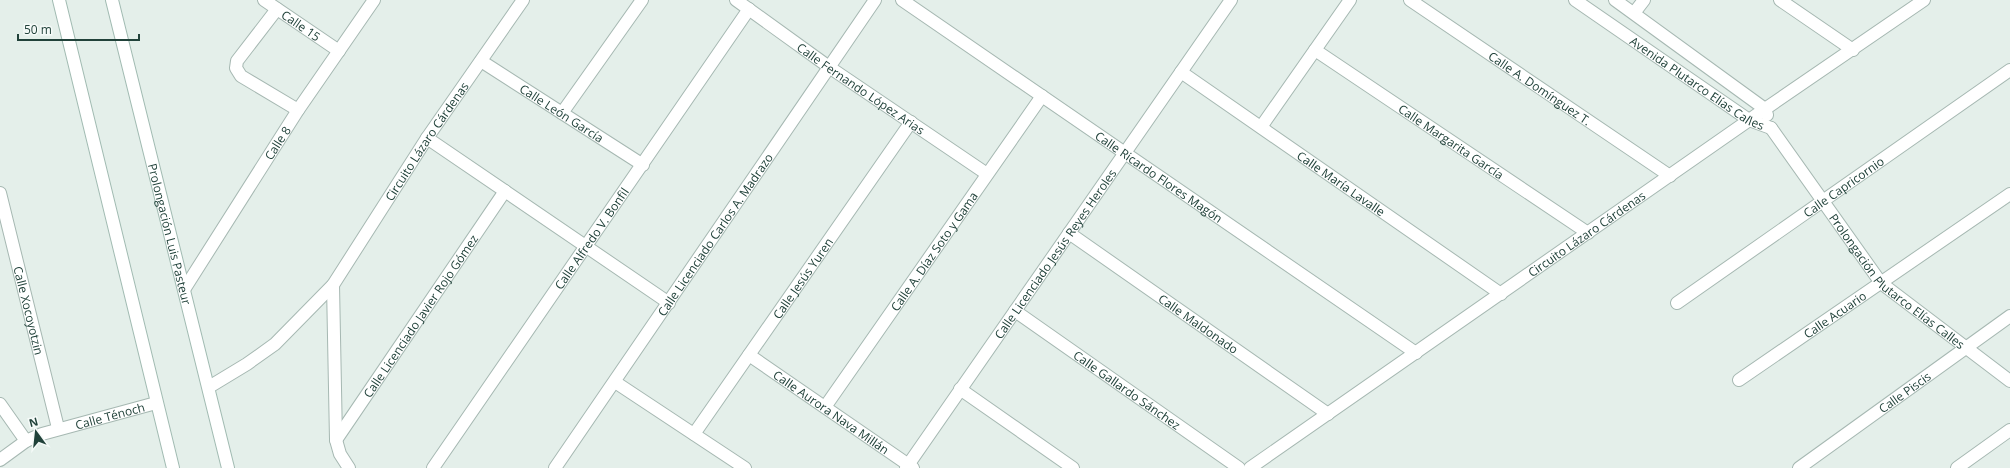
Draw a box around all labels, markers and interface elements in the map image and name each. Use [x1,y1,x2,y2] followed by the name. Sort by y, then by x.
[278,6,324,45] street label: Calle 15
[18,16,139,42] scale bar
[24,21,52,38] text: 50 m
[1627,32,1767,134] street label: Avenida Plutarco Elías Calles
[794,38,928,138] street label: Calle Fernando López Arias
[1485,47,1595,129] street label: Calle A. Domínguez T.
[381,78,472,204] street label: Circuito Lázaro Cárdenas
[517,80,607,146] street label: Calle León García
[1395,100,1507,183] street label: Calle Margarita García
[260,122,294,163] street label: Calle 8
[1092,127,1226,226] street label: Calle Ricardo Flores Magón
[1294,147,1389,220] street label: Calle María Lavalle
[653,150,776,319] street label: Calle Licenciado Carlos A. Madrazo
[1799,152,1887,221] street label: Calle Capricornio
[144,161,196,306] street label: Prolongación Luis Pasteur
[990,165,1120,342] street label: Calle Licenciado Jesús Reyes Heroles
[550,184,632,292] street label: Calle Alfredo V. Bonfil
[1524,186,1649,280] street label: Circuito Lázaro Cárdenas
[886,188,981,314] street label: Calle A. Díaz Soto y Gama
[1826,210,1969,353] street label: Prolongación Plutarco Elías Calles
[359,231,482,401] street label: Calle Licenciado Javier Rojo Gómez
[768,234,837,322] street label: Calle Jesús Yuren
[10,264,48,357] street label: Calle Xocoyotzin
[1800,287,1869,342] street label: Calle Acuario
[1155,290,1242,357] street label: Calle Maldonado
[1070,346,1184,433] street label: Calle Gallardo Sánchez
[770,366,893,458] street label: Calle Aurora Nava Millán
[1875,367,1934,417] street label: Calle Piscis
[73,398,146,433] street label: Calle Ténoch
[16,412,56,452] north arrow
[27,413,40,430] text: N

